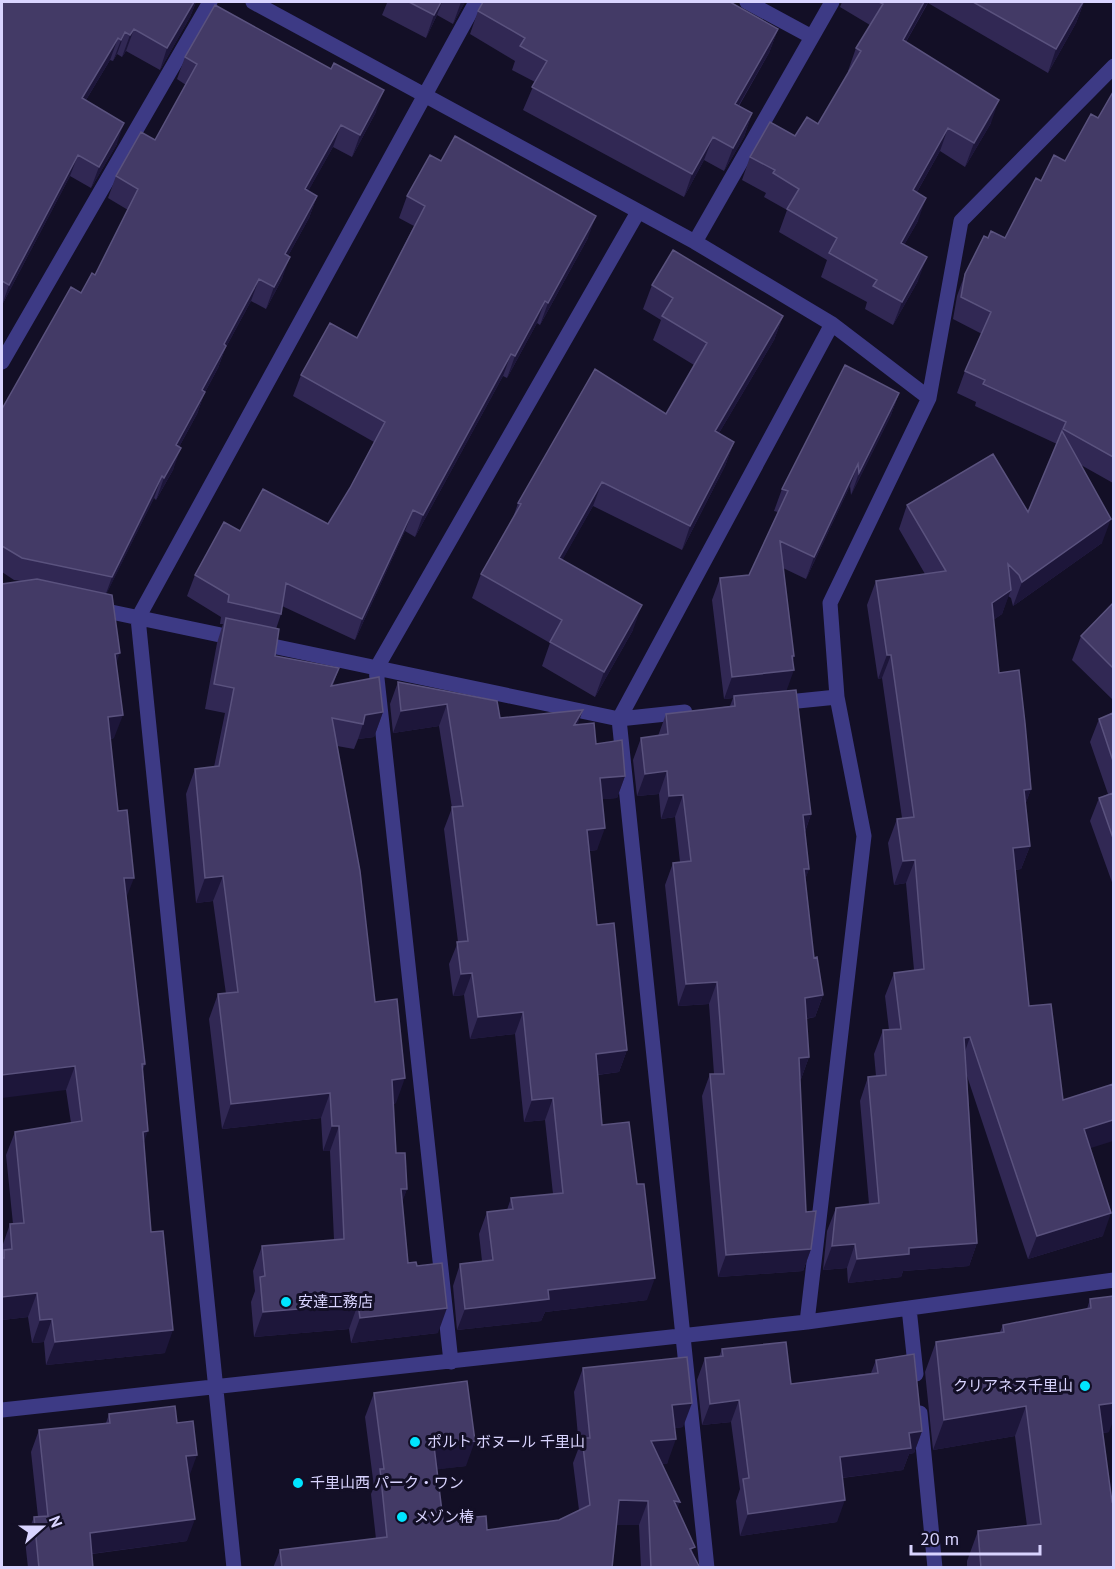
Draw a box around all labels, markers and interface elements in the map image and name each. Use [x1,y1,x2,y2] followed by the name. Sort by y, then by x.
[298,1292,373,1311] place label: 安達工務店
[279,1295,293,1309] marker: 安達工務店
[953,1376,1073,1395] place label: クリアネス千里山
[1078,1379,1092,1393] marker: クリアネス千里山
[427,1432,585,1451] place label: ポルト ボヌール 千里山
[408,1435,422,1449] marker: ポルト ボヌール 千里山
[310,1473,464,1492] place label: 千里山西 パーク・ワン
[291,1476,305,1490] marker: 千里山西 パーク・ワン
[12,1497,72,1557] north arrow
[414,1507,474,1526] place label: メゾン椿
[395,1510,409,1524] marker: メゾン椿
[45,1513,67,1530] text: N
[911,1518,1040,1556] scale bar
[920,1527,959,1550] text: 20 m

